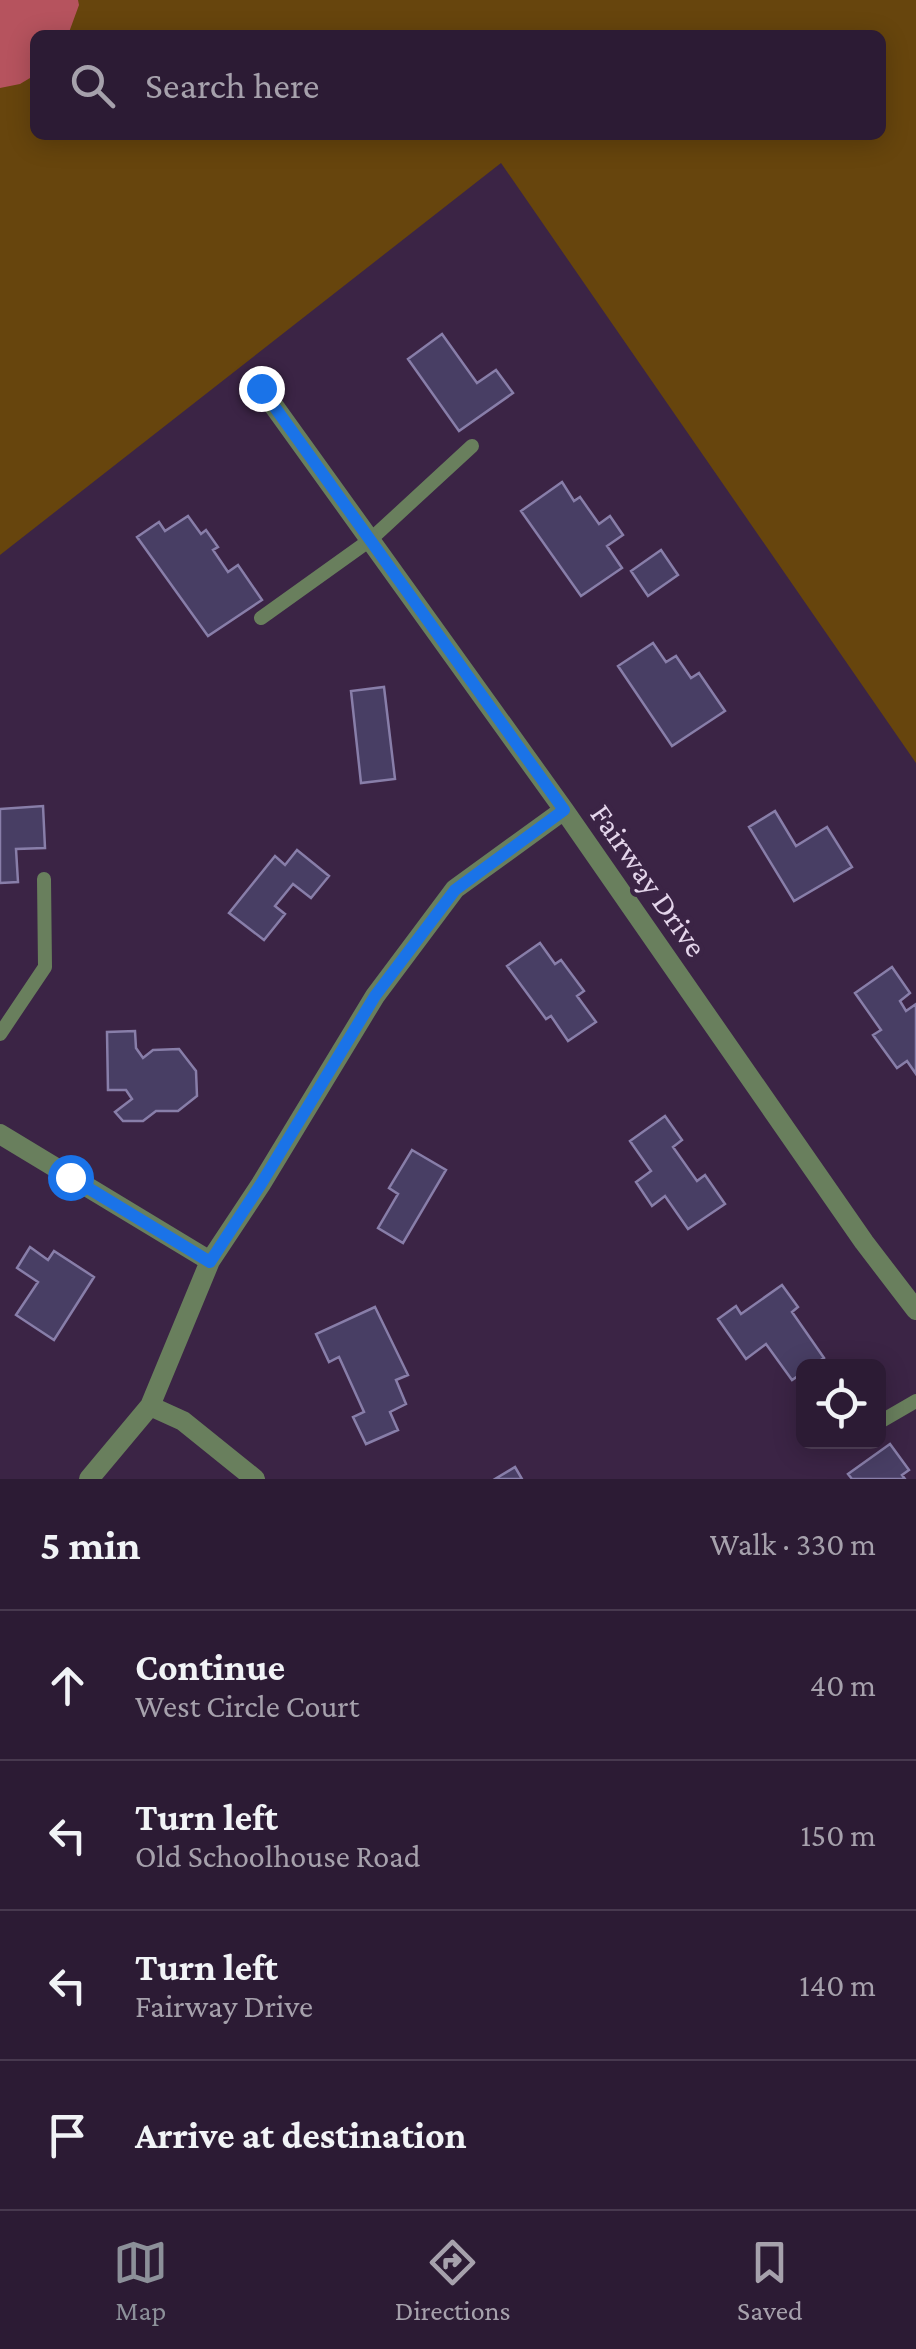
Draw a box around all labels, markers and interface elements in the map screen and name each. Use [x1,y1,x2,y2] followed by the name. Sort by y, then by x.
[30,30,886,140] search box
[65,58,120,113] icon: search
[145,64,319,106] text: Search here
[239,366,285,412] route end
[583,797,715,963] street label: Fairway Drive
[48,1155,94,1201] route start
[796,1359,886,1449] map controls
[796,1359,886,1449] button: locate
[40,1521,141,1568] text: 5 min
[710,1526,876,1562] text: Walk · 330 m
[135,1646,285,1688] text: Continue
[40,1658,95,1713] icon: ahead
[810,1667,876,1703] text: 40 m
[135,1688,359,1724] text: West Circle Court
[135,1796,278,1838] text: Turn left
[40,1808,95,1863] icon: left
[800,1817,876,1853] text: 150 m
[135,1838,421,1874] text: Old Schoolhouse Road
[135,1946,278,1988] text: Turn left
[40,1958,95,2013] icon: left
[799,1967,876,2003] text: 140 m
[135,1988,313,2024] text: Fairway Drive
[40,2108,95,2163] icon: arrive
[135,2114,467,2156] text: Arrive at destination
[113,2235,168,2326] tab: Map
[395,2235,511,2326] tab: Directions
[737,2235,803,2326] tab: Saved

